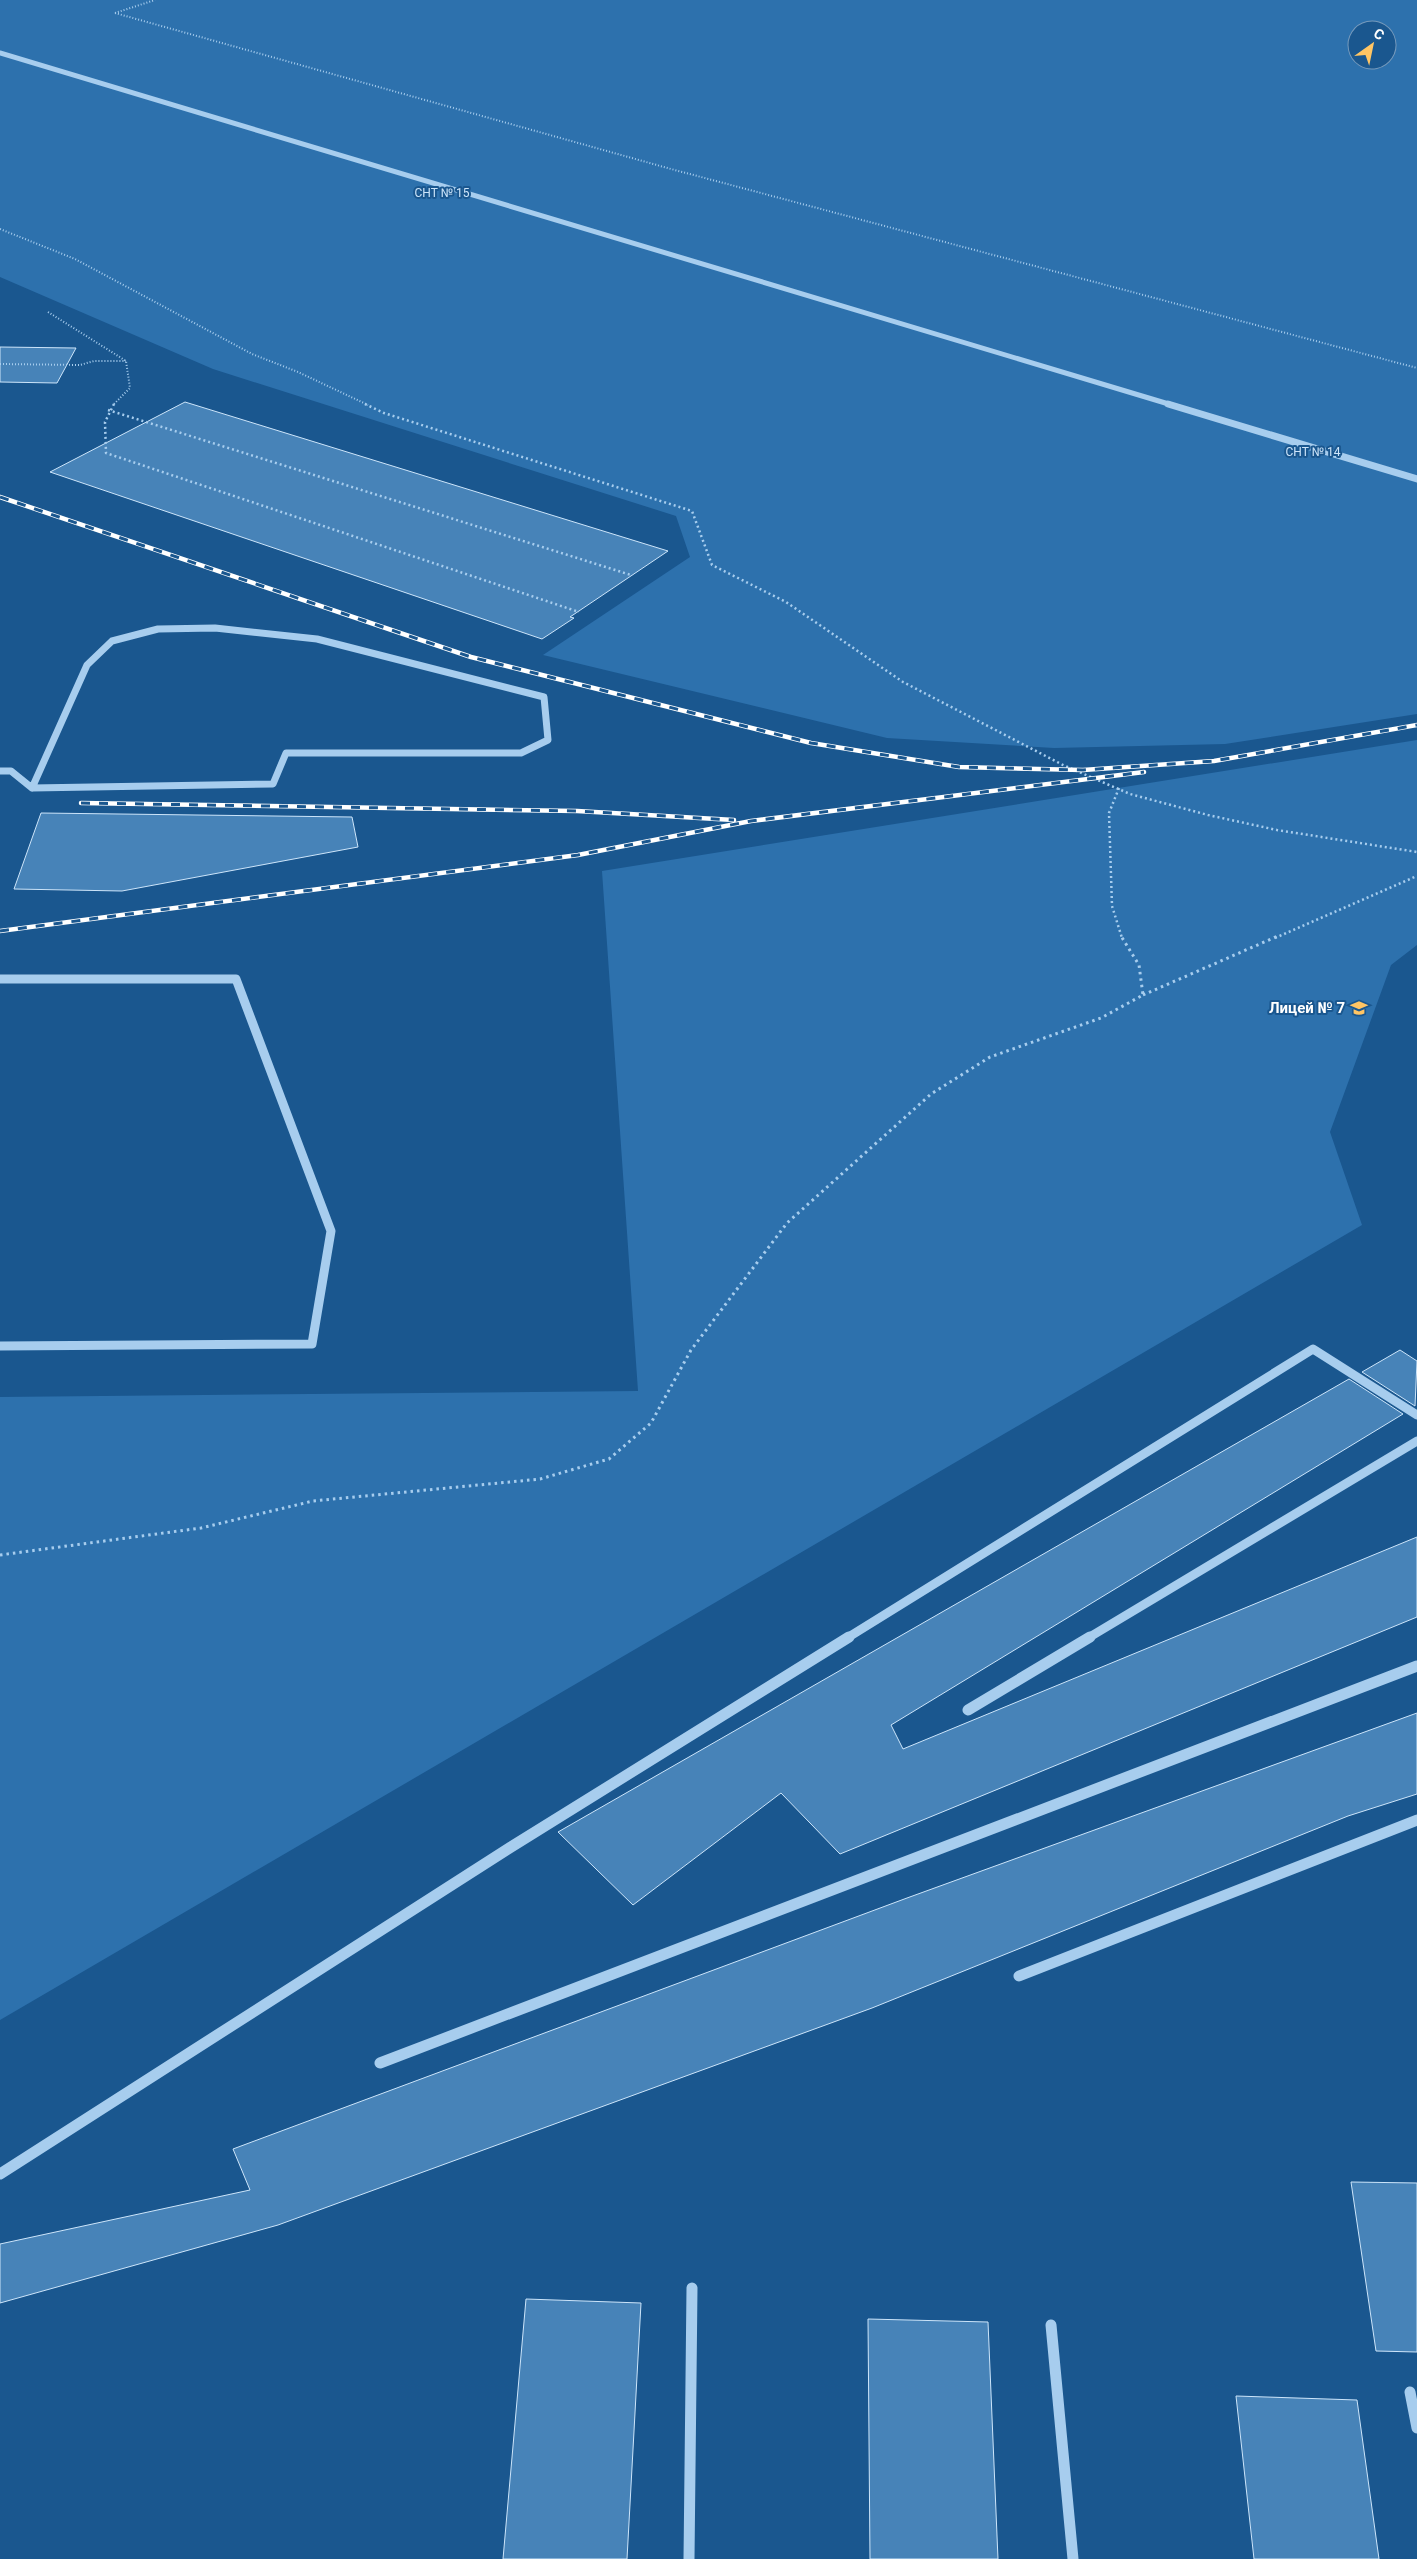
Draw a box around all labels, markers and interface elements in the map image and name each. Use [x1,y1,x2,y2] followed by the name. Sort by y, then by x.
[1347,20,1397,70] north arrow
[1371,25,1387,43] text: С
[415,186,470,200] park label: СНТ № 15
[1286,445,1341,459] park label: СНТ № 14
[1349,998,1369,1018] school or university icon: Лицей № 7
[1269,999,1345,1017] place label: Лицей № 7

